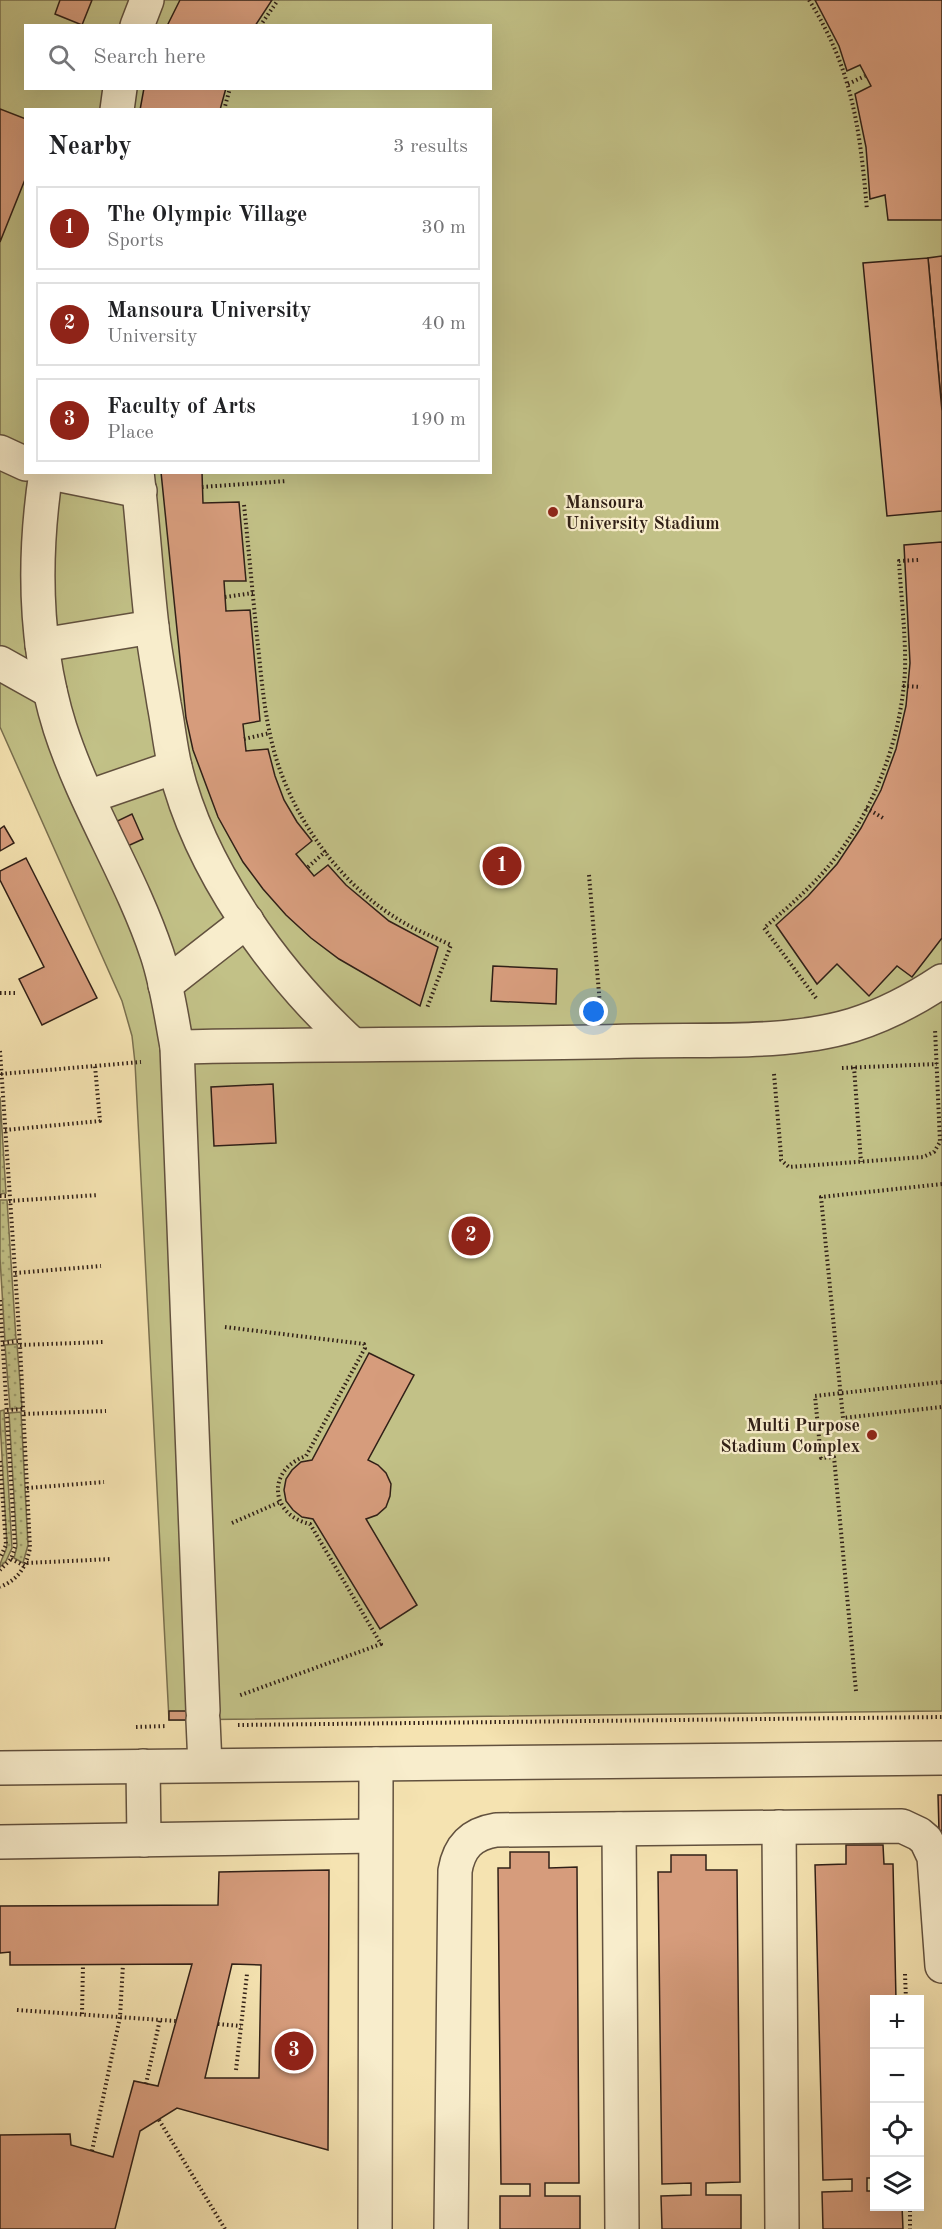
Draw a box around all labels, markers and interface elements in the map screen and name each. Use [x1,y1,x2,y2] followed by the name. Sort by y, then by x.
[24,24,492,90] search box
[45,41,78,74] icon: search
[93,46,206,68] text: Search here
[48,134,132,160] text: Nearby
[393,137,468,157] text: 3 results
[107,204,308,226] text: The Olympic Village
[64,218,75,238] text: 1
[421,218,466,238] text: 30 m
[107,231,164,251] text: Sports
[107,300,312,322] text: Mansoura University
[64,314,75,334] text: 2
[421,314,466,334] text: 40 m
[107,327,198,347] text: University
[107,396,256,418] text: Faculty of Arts
[64,410,75,430] text: 3
[410,410,466,430] text: 190 m
[107,423,154,443] text: Place
[565,494,720,533] place label: Mansoura University Stadium
[546,505,560,519] marker: Mansoura University Stadium
[482,844,522,888] pin: 1
[579,997,608,1026] your location
[452,1214,490,1258] pin: 2
[720,1417,860,1456] place label: Multi Purpose Stadium Complex
[865,1428,879,1442] marker: Multi Purpose Stadium Complex
[870,1995,924,2211] map controls
[870,1995,924,2049] button: +
[274,2028,314,2074] pin: 3
[870,2049,924,2103] button: −
[870,2103,924,2157] button: locate
[870,2157,924,2211] button: layers

